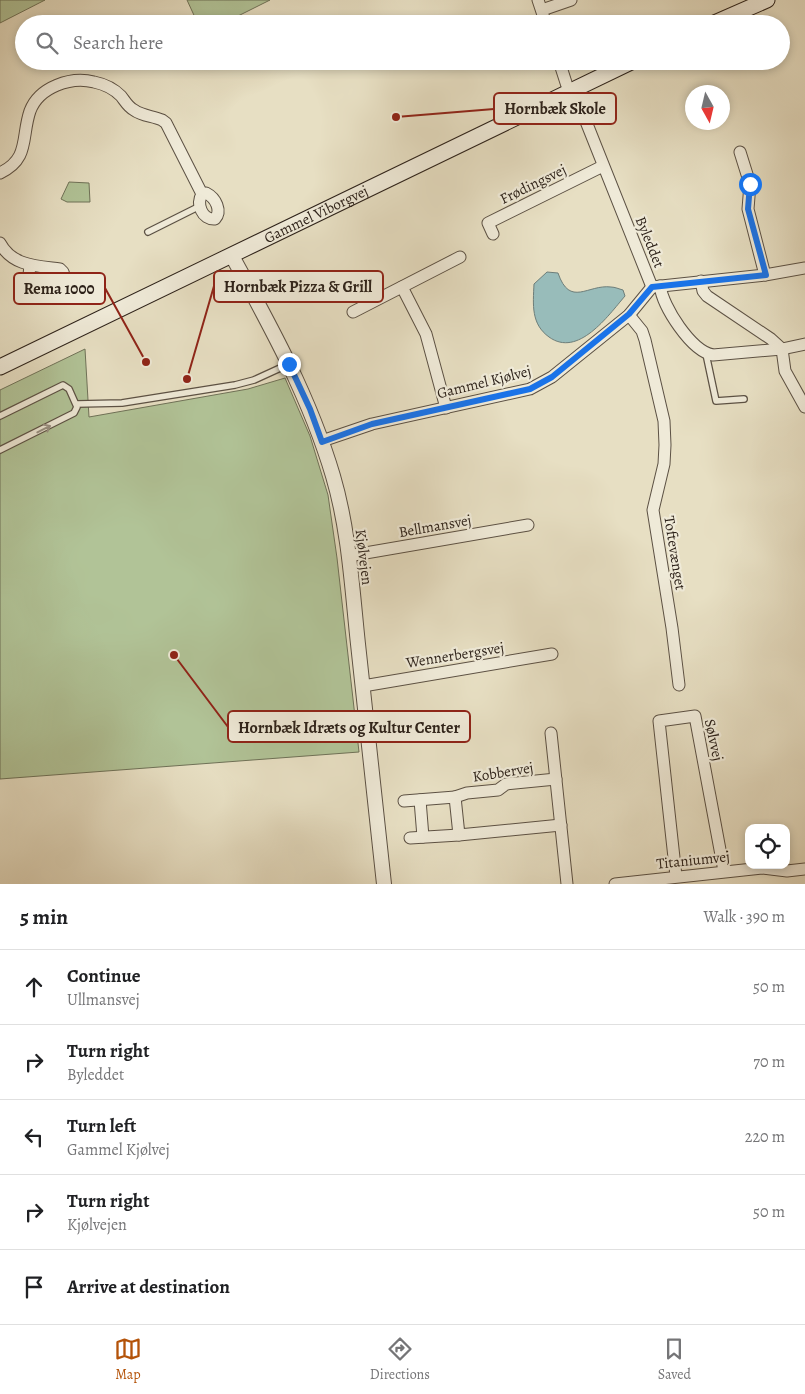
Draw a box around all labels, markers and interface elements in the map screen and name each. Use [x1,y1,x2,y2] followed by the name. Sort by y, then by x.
[15,15,790,70] search box
[33,29,61,57] icon: search
[73,30,163,56] text: Search here
[685,85,730,130] north arrow
[494,93,616,124] callout: Hornbæk Skole
[504,98,606,120] text: Hornbæk Skole
[497,159,569,209] street label: Frødingsvej
[739,173,762,196] route start
[261,181,371,248] street label: Gammel Viborgvej
[631,213,669,271] street label: Byleddet
[214,271,383,302] callout: Hornbæk Pizza & Grill
[14,273,105,304] callout: Rema 1000
[224,276,373,298] text: Hornbæk Pizza & Grill
[24,278,94,300] text: Rema 1000
[278,353,301,376] route end
[435,361,533,403] street label: Gammel Kjølvej
[36,423,51,433] one-way arrow
[397,510,473,542] street label: Bellmansvej
[659,514,691,592] street label: Toftevænget
[351,528,377,586] street label: Kjølvejen
[404,637,505,673] street label: Wennerbergsvej
[228,711,470,742] callout: Hornbæk Idræts og Kultur Center
[238,717,461,739] text: Hornbæk Idræts og Kultur Center
[700,717,728,763] street label: Sølvvej
[471,757,535,787] street label: Kobbervej
[745,824,790,869] map controls
[745,824,790,869] button: locate
[655,846,731,874] street label: Titaniumvej
[20,903,68,931] text: 5 min
[704,906,785,928] text: Walk · 390 m
[67,963,141,989] text: Continue
[20,973,48,1001] icon: ahead
[753,976,785,998] text: 50 m
[67,989,140,1011] text: Ullmansvej
[67,1038,149,1064] text: Turn right
[20,1048,48,1076] icon: right
[753,1051,785,1073] text: 70 m
[67,1064,124,1086] text: Byleddet
[67,1113,136,1139] text: Turn left
[20,1123,48,1151] icon: left
[745,1126,785,1148] text: 220 m
[67,1139,170,1161] text: Gammel Kjølvej
[67,1188,149,1214] text: Turn right
[20,1198,48,1226] icon: right
[753,1201,785,1223] text: 50 m
[67,1214,127,1236] text: Kjølvejen
[20,1273,48,1301] icon: arrive
[67,1274,230,1300] text: Arrive at destination
[114,1335,142,1384] tab: Map
[370,1335,430,1384] tab: Directions
[658,1335,691,1384] tab: Saved

